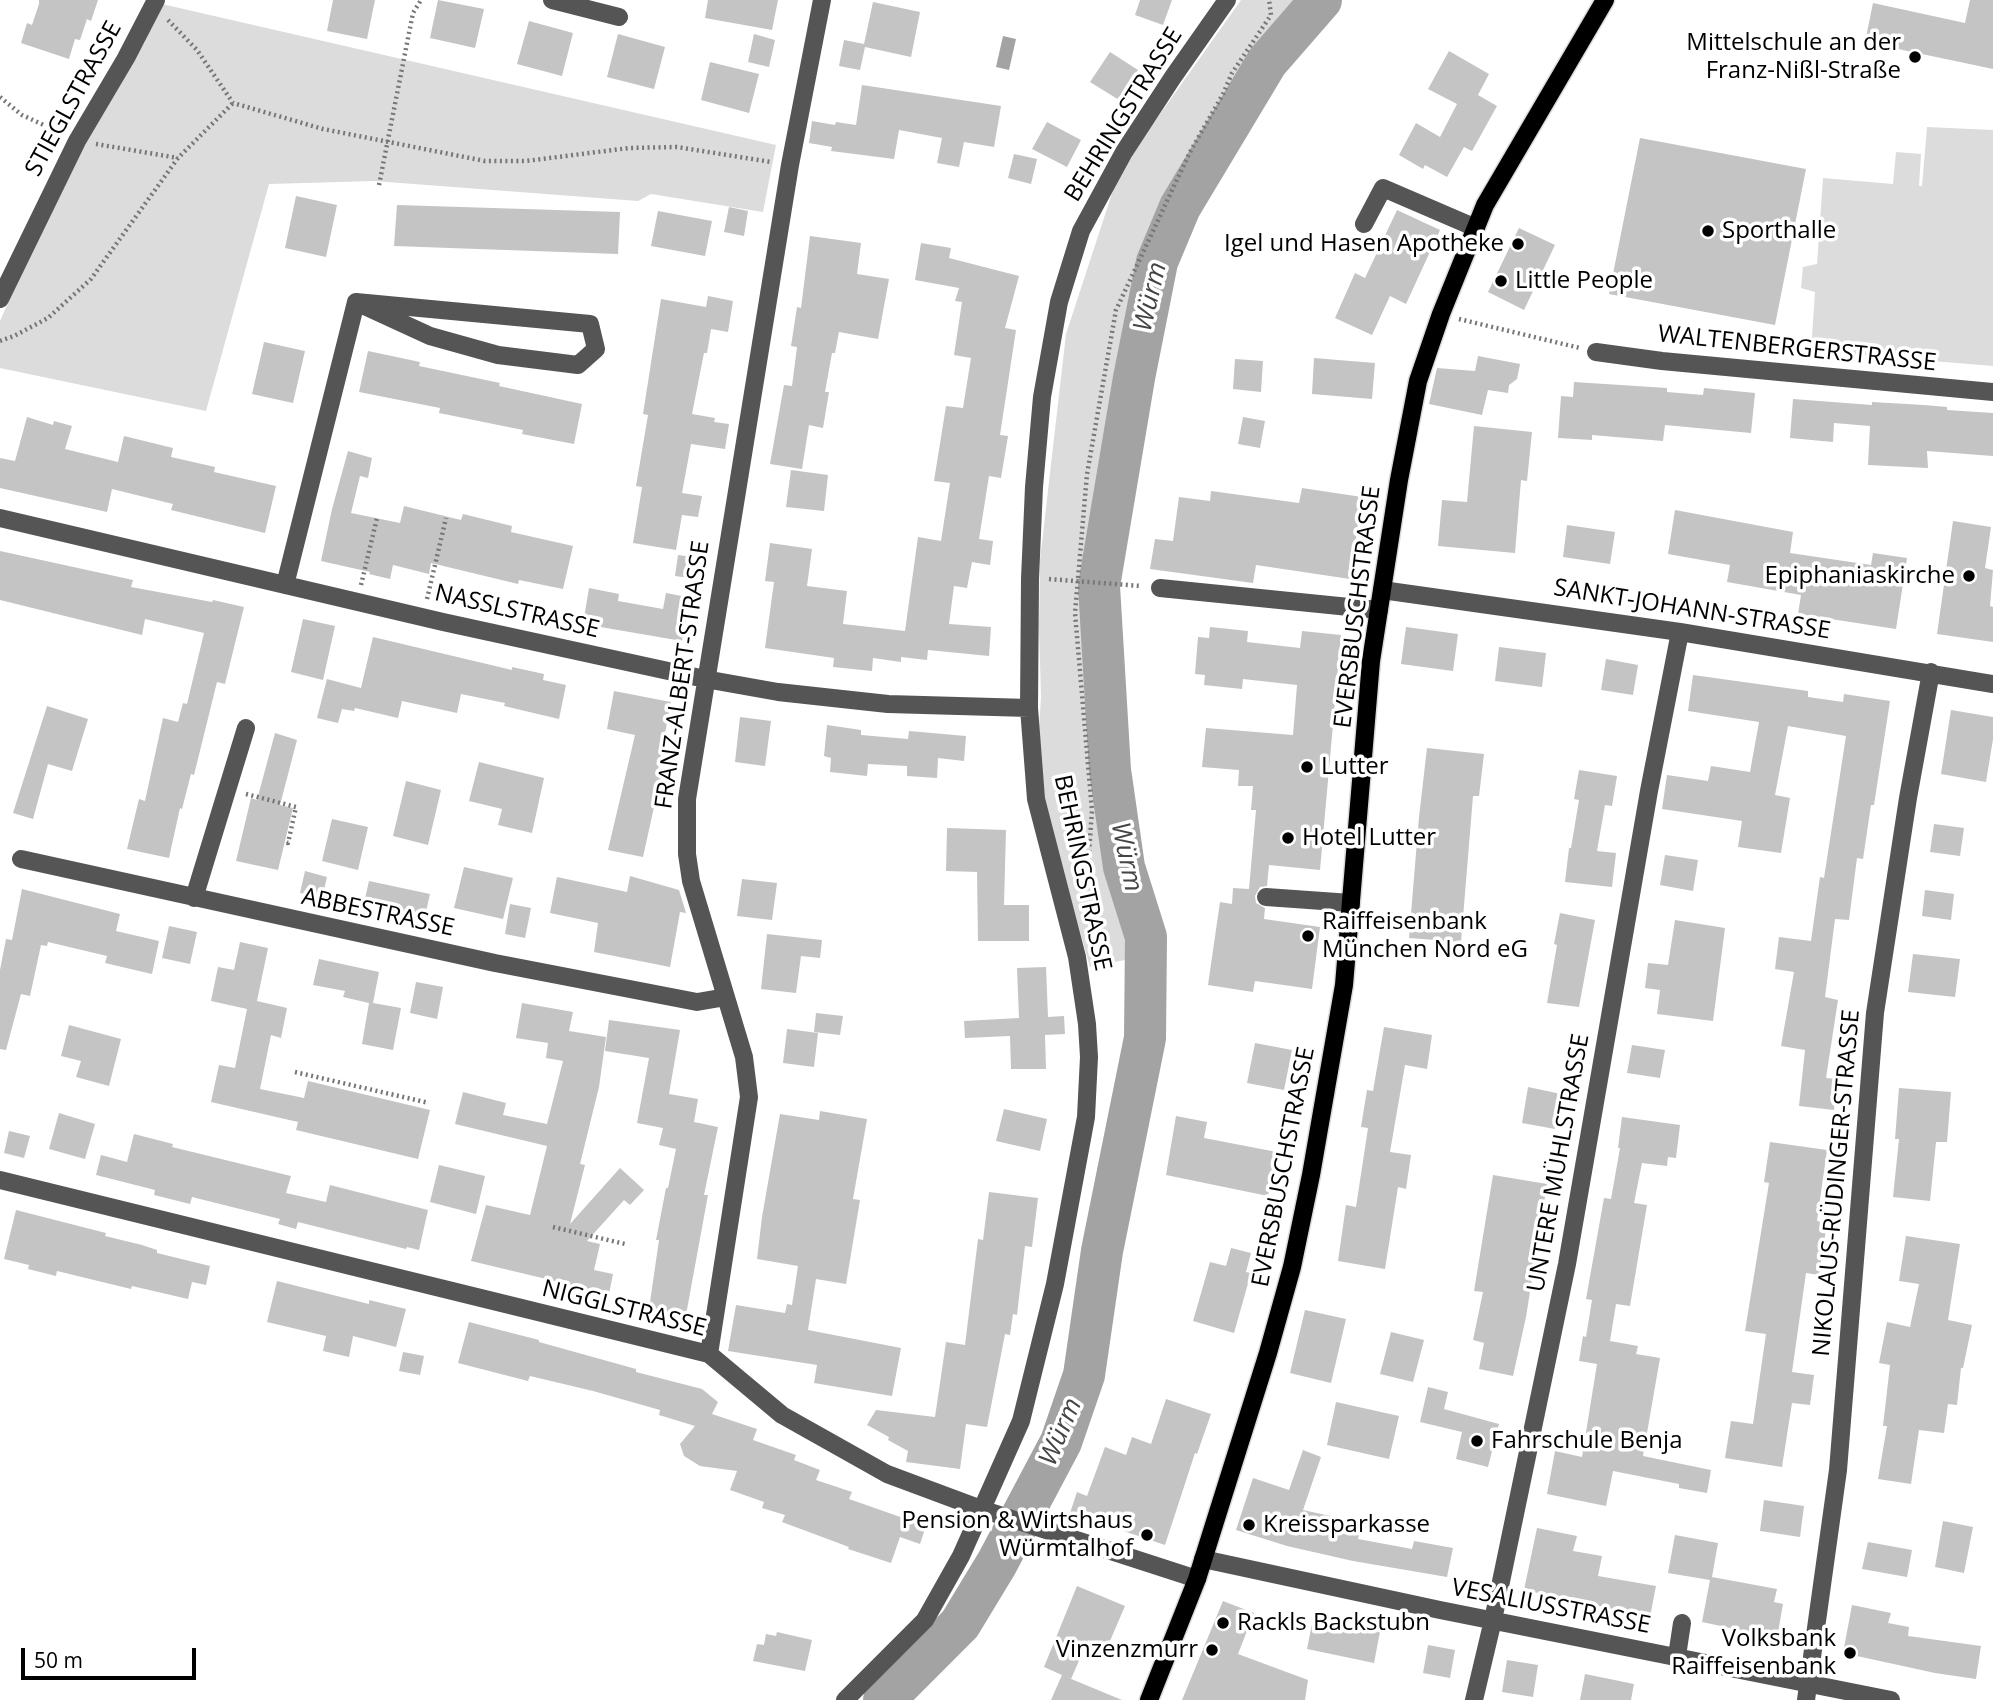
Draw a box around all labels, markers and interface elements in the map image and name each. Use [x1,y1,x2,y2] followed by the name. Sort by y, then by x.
[20,17,128,181] street label: STIEGLSTRASSE
[1059,23,1189,207] street label: BEHRINGSTRASSE
[1686,29,1901,85] place label: Mittelschule an der Franz-Nißl-Straße
[1907,49,1923,65] marker: Mittelschule an der Franz-Nißl-Straße
[1722,217,1836,245] place label: Sporthalle
[1700,223,1716,239] marker: Sporthalle
[1224,230,1504,258] place label: Igel und Hasen Apotheke
[1510,236,1526,252] marker: Igel und Hasen Apotheke
[1128,259,1174,335] water label: Würm
[1515,267,1653,295] place label: Little People
[1493,273,1509,289] marker: Little People
[1656,320,1938,378] street label: WALTENBERGERSTRASSE
[1329,484,1387,730] street label: EVERSBUSCHSTRASSE
[650,539,716,811] street label: FRANZ-ALBERT-STRASSE
[1764,562,1955,590] place label: Epiphaniaskirche
[1961,568,1977,584] marker: Epiphaniaskirche
[1552,574,1832,646] street label: SANKT-JOHANN-STRASSE
[432,579,602,645] street label: NASSLSTRASSE
[1321,753,1389,781] place label: Lutter
[1299,759,1315,775] marker: Lutter
[1047,772,1117,974] street label: BEHRINGSTRASSE
[1103,819,1149,895] water label: Würm
[1302,824,1436,852] place label: Hotel Lutter
[1280,830,1296,846] marker: Hotel Lutter
[299,883,457,943] street label: ABBESTRASSE
[1322,908,1528,964] place label: Raiffeisenbank München Nord eG
[1300,928,1316,944] marker: Raiffeisenbank München Nord eG
[1807,1008,1867,1358] street label: NIKOLAUS-RÜDINGER-STRASSE
[1522,1032,1596,1294] street label: UNTERE MÜHLSTRASSE
[1247,1045,1321,1289] street label: EVERSBUSCHSTRASSE
[539,1275,709,1343] street label: NIGGLSTRASSE
[1033,1394,1089,1470] water label: Würm
[1491,1427,1682,1455] place label: Fahrschule Benja
[1469,1433,1485,1449] marker: Fahrschule Benja
[902,1507,1133,1563] place label: Pension & Wirtshaus Würmtalhof
[1263,1511,1430,1539] place label: Kreissparkasse
[1241,1517,1257,1533] marker: Kreissparkasse
[1139,1527,1155,1543] marker: Pension & Wirtshaus Würmtalhof
[1449,1574,1653,1640] street label: VESALIUSSTRASSE
[1237,1609,1430,1637] place label: Rackls Backstubn
[1215,1615,1231,1631] marker: Rackls Backstubn
[1671,1625,1836,1681] place label: Volksbank Raiffeisenbank
[24,1634,200,1678] scale bar
[1056,1636,1198,1664] place label: Vinzenzmurr
[1204,1642,1220,1658] marker: Vinzenzmurr
[1842,1645,1858,1661] marker: Volksbank Raiffeisenbank
[34,1646,83,1674] text: 50 m

